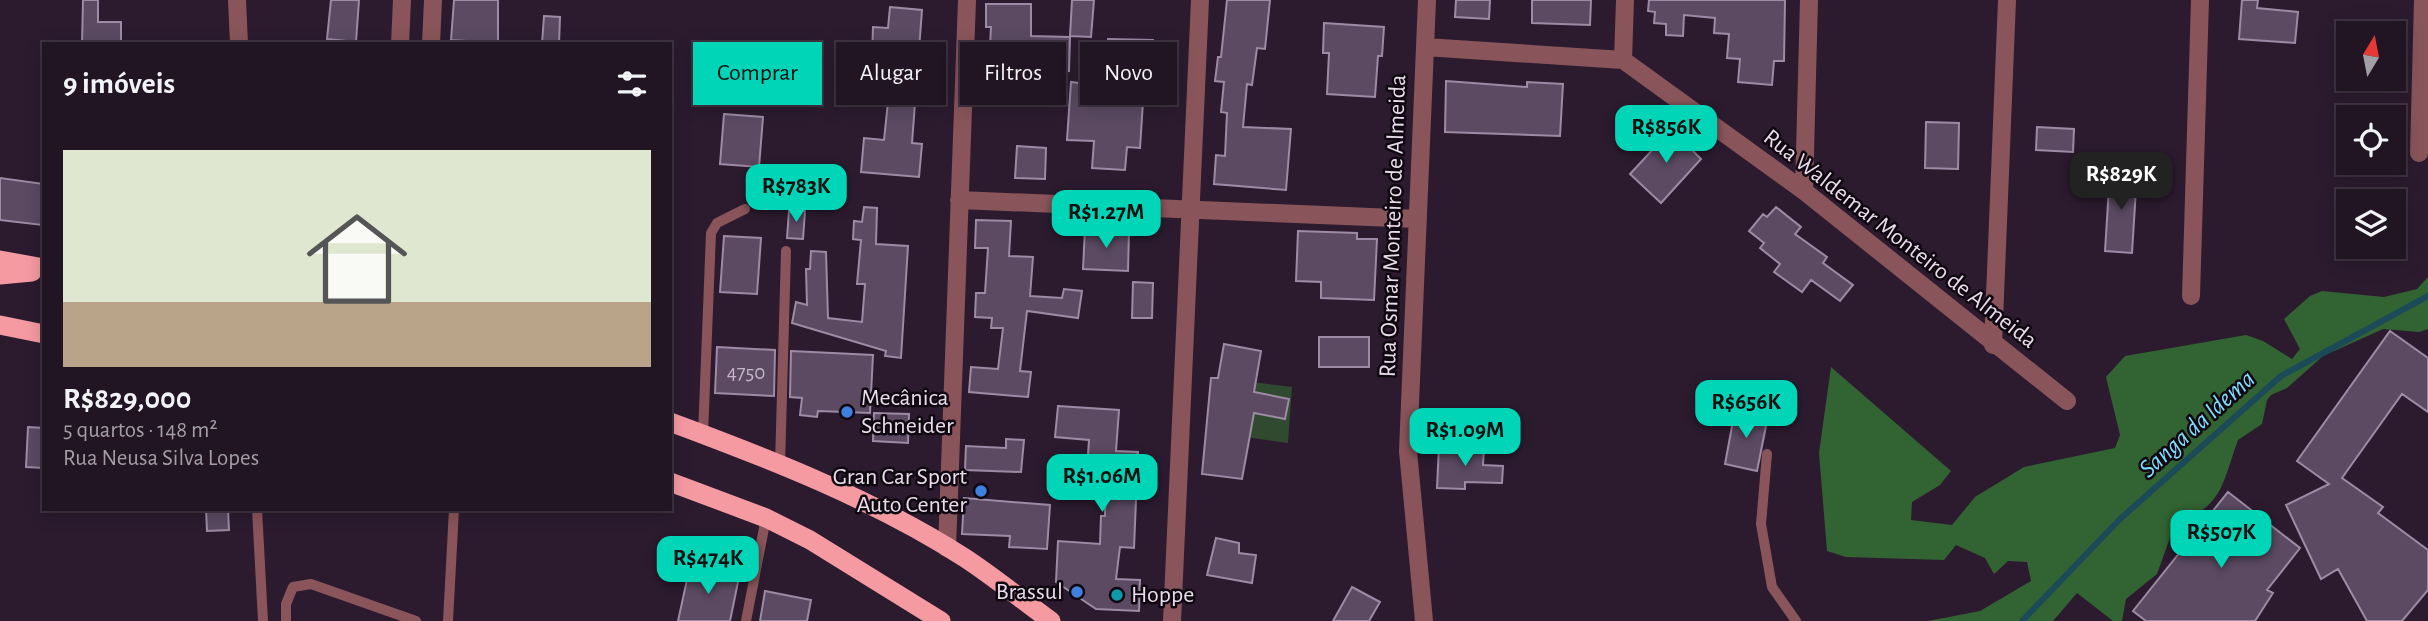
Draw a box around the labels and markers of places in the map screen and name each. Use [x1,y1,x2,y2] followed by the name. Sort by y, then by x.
[1609,106,1723,165] pin: R$856K
[2064,152,2178,212] pin: R$829K
[739,164,853,224] pin: R$783K
[1041,190,1171,250] pin: R$1.27M
[1689,380,1803,440] pin: R$656K
[861,386,954,438] place label: Mecânica Schneider
[839,404,855,420] marker: Mecânica Schneider
[1400,408,1530,468] pin: R$1.09M
[1037,454,1167,514] pin: R$1.06M
[833,465,967,517] place label: Gran Car Sport Auto Center
[973,483,989,499] marker: Gran Car Sport Auto Center
[2164,510,2278,570] pin: R$507K
[651,536,765,596] pin: R$474K
[996,580,1063,604] place label: Brassul
[1131,583,1194,607] place label: Hoppe
[1069,584,1085,600] marker: Brassul
[1109,587,1125,603] marker: Hoppe

